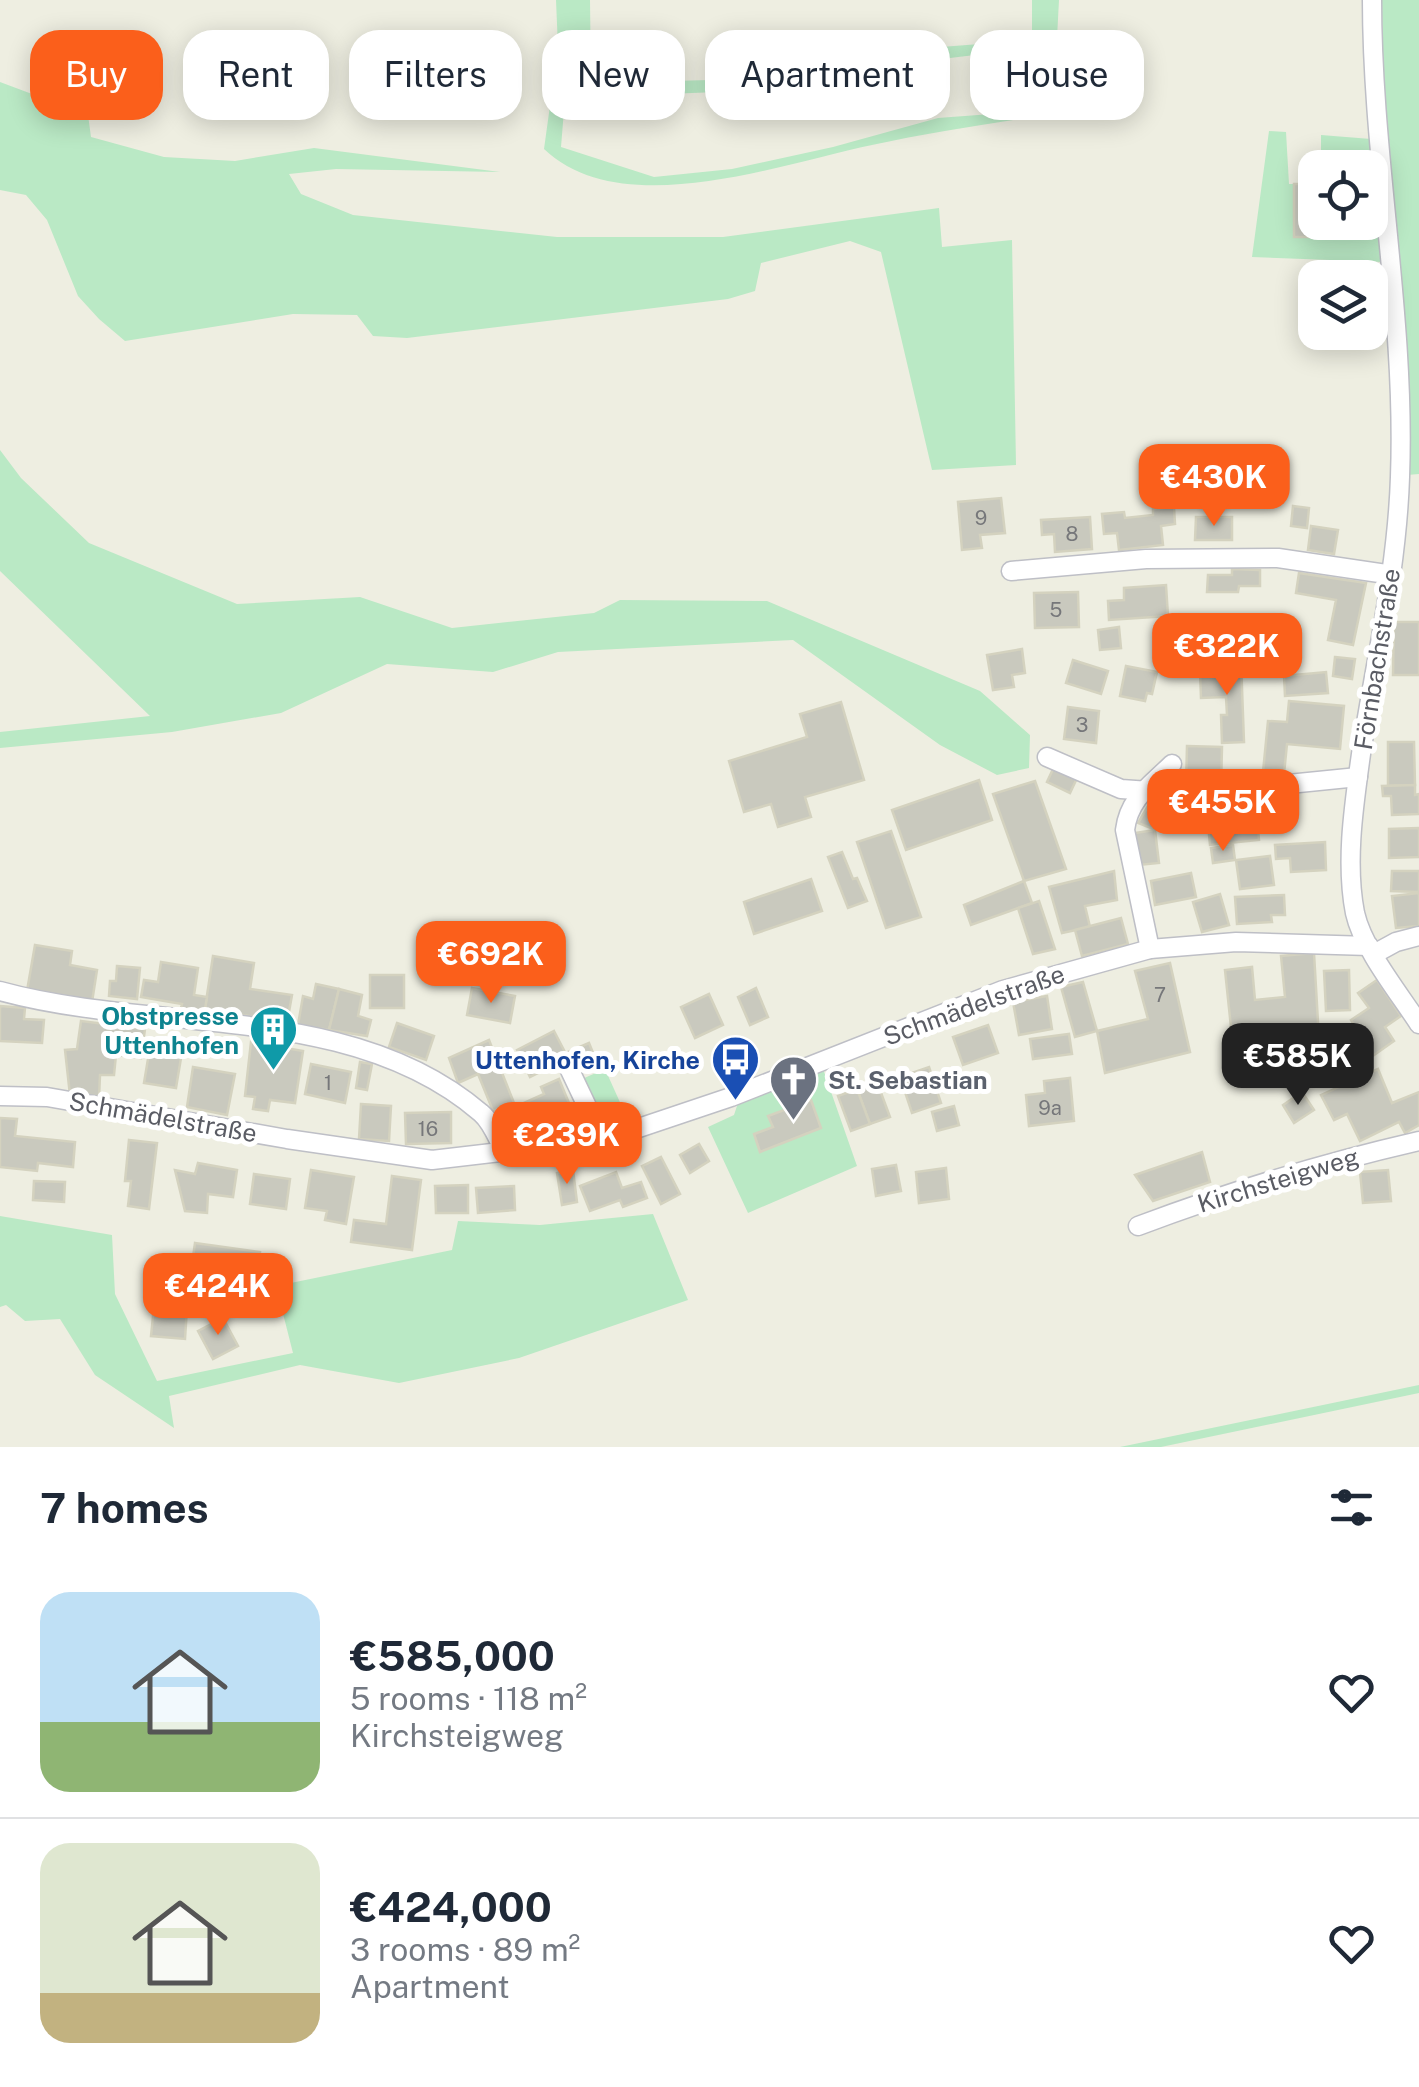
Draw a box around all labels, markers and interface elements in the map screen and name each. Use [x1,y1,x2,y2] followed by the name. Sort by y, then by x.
[30,30,163,120] chip: Buy
[183,30,329,120] chip: Rent
[349,30,522,120] chip: Filters
[542,30,685,120] chip: New
[705,30,950,120] chip: Apartment
[970,30,1144,120] chip: House
[1298,150,1388,350] map controls
[1298,150,1388,240] button: locate
[1298,260,1388,350] button: layers
[1144,444,1284,529] pin: €430K
[1161,458,1267,495] text: €430K
[975,506,987,530] house number: 9
[1066,522,1078,546] house number: 8
[1348,566,1406,752] street label: Förnbachstraße
[1050,598,1062,622] house number: 5
[1157,613,1297,698] pin: €322K
[1174,627,1280,664] text: €322K
[1076,713,1088,737] house number: 3
[1153,769,1293,854] pin: €455K
[1169,783,1277,820] text: €455K
[421,921,561,1006] pin: €692K
[438,935,544,972] text: €692K
[879,958,1069,1052] street label: Schmädelstraße
[1154,983,1166,1007] house number: 7
[101,1001,239,1060] place label: Obstpresse Uttenhofen
[248,1004,300,1072] building icon: Obstpresse Uttenhofen
[1228,1023,1368,1108] pin: €585K
[709,1034,761,1102] bus stop icon: Uttenhofen, Kirche
[1244,1037,1352,1074] text: €585K
[475,1045,700,1075] place label: Uttenhofen, Kirche
[767,1054,819,1122] church icon: St. Sebastian
[828,1065,988,1095] place label: St. Sebastian
[324,1071,332,1095] house number: 1
[67,1086,259,1148] street label: Schmädelstraße
[1038,1096,1062,1120] house number: 9a
[497,1102,637,1187] pin: €239K
[514,1116,620,1153] text: €239K
[418,1117,438,1141] house number: 16
[1194,1141,1362,1219] street label: Kirchsteigweg
[148,1253,288,1338] pin: €424K
[165,1267,271,1304] text: €424K
[1324,1480,1379,1535] icon: filters
[40,1483,209,1532] text: 7 homes
[350,1631,555,1680] text: €585,000
[120,1632,240,1752] icon: home
[1324,1665,1379,1720] icon: heart
[350,1680,587,1717] text: 5 rooms · 118 m²
[350,1717,564,1754] text: Kirchsteigweg
[350,1882,552,1931] text: €424,000
[120,1883,240,2003] icon: home
[1324,1916,1379,1971] icon: heart
[350,1931,580,1968] text: 3 rooms · 89 m²
[350,1968,510,2005] text: Apartment

